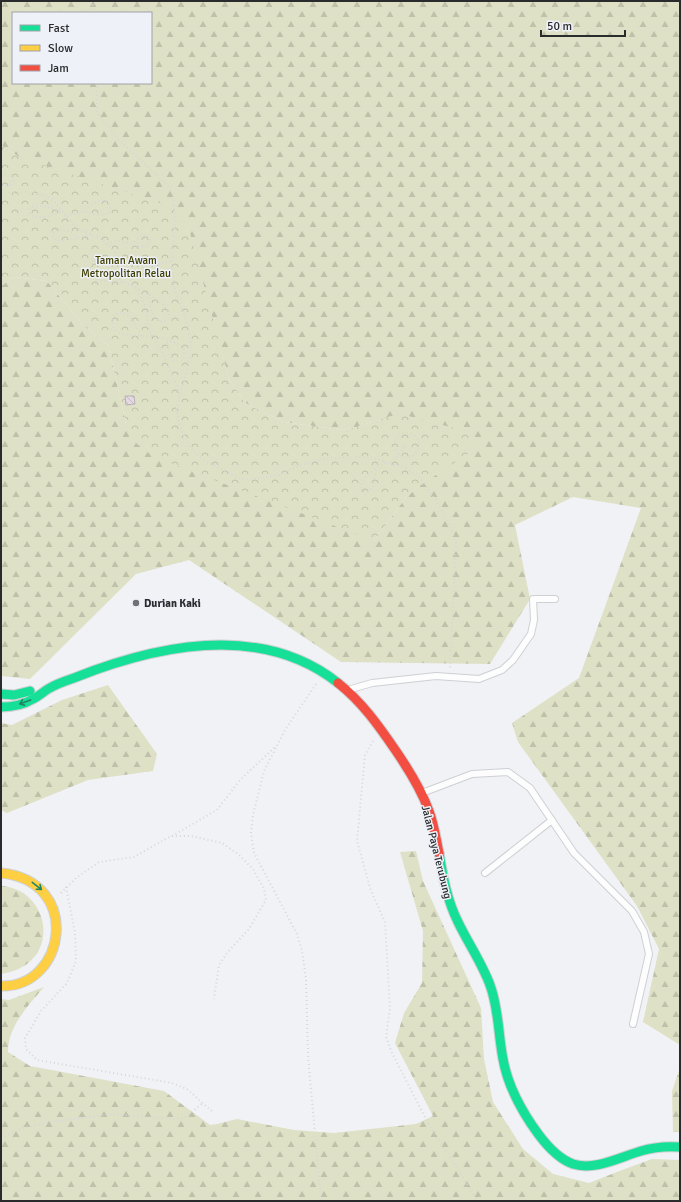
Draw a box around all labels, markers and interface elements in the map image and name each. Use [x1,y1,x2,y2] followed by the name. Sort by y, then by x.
[12,12,152,84] legend
[541,12,625,38] scale bar
[547,19,572,34] text: 50 m
[48,21,69,36] text: Fast
[48,41,73,56] text: Slow
[48,61,69,76] text: Jam
[81,254,171,280] park label: Taman Awam Metropolitan Relau
[144,597,201,610] place label: Durian Kaki
[131,598,141,608] marker: Durian Kaki
[19,699,31,707] one-way arrow
[419,804,454,900] street label: Jalan Paya Terubung
[31,882,42,891] one-way arrow

